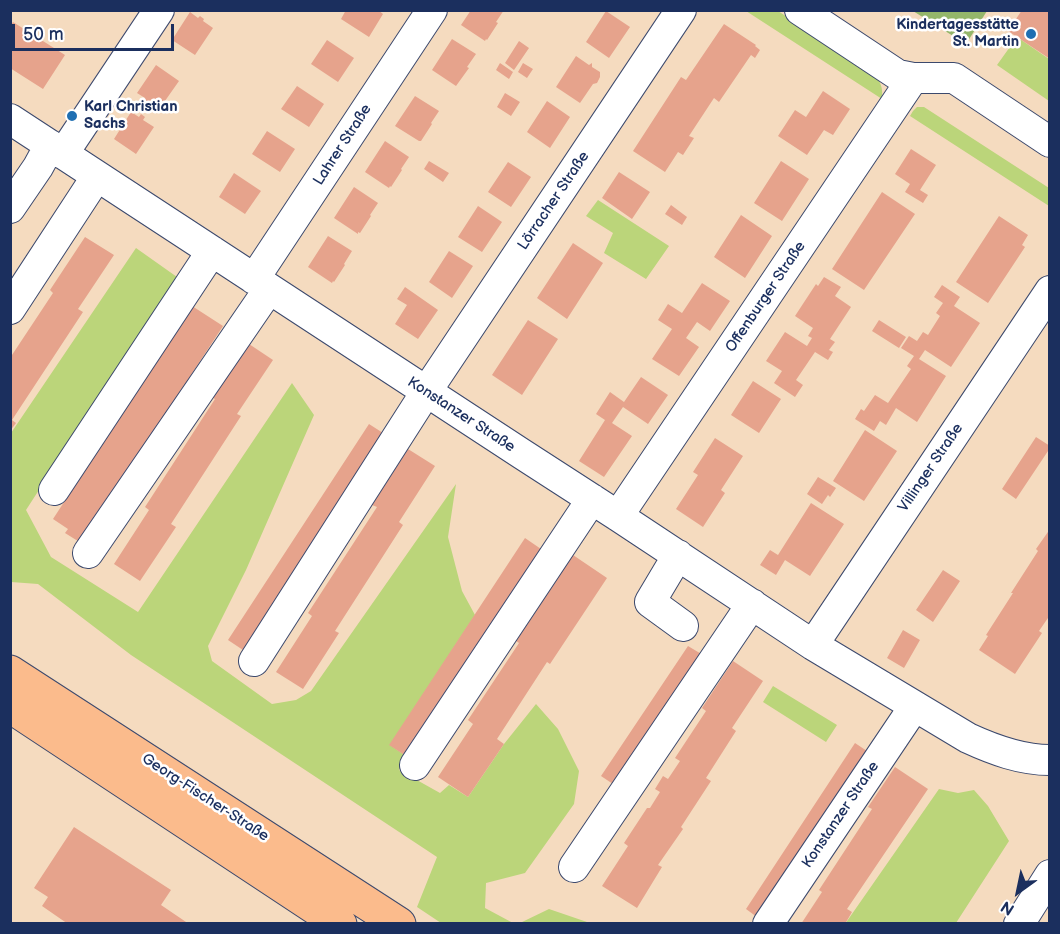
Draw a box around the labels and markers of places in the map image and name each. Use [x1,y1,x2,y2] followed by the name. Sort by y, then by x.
[896,16,1019,51] place label: Kindertagesstätte St. Martin
[1024,27,1038,41] marker: Kindertagesstätte St. Martin
[84,98,178,133] place label: Karl Christian Sachs
[65,109,79,123] marker: Karl Christian Sachs

